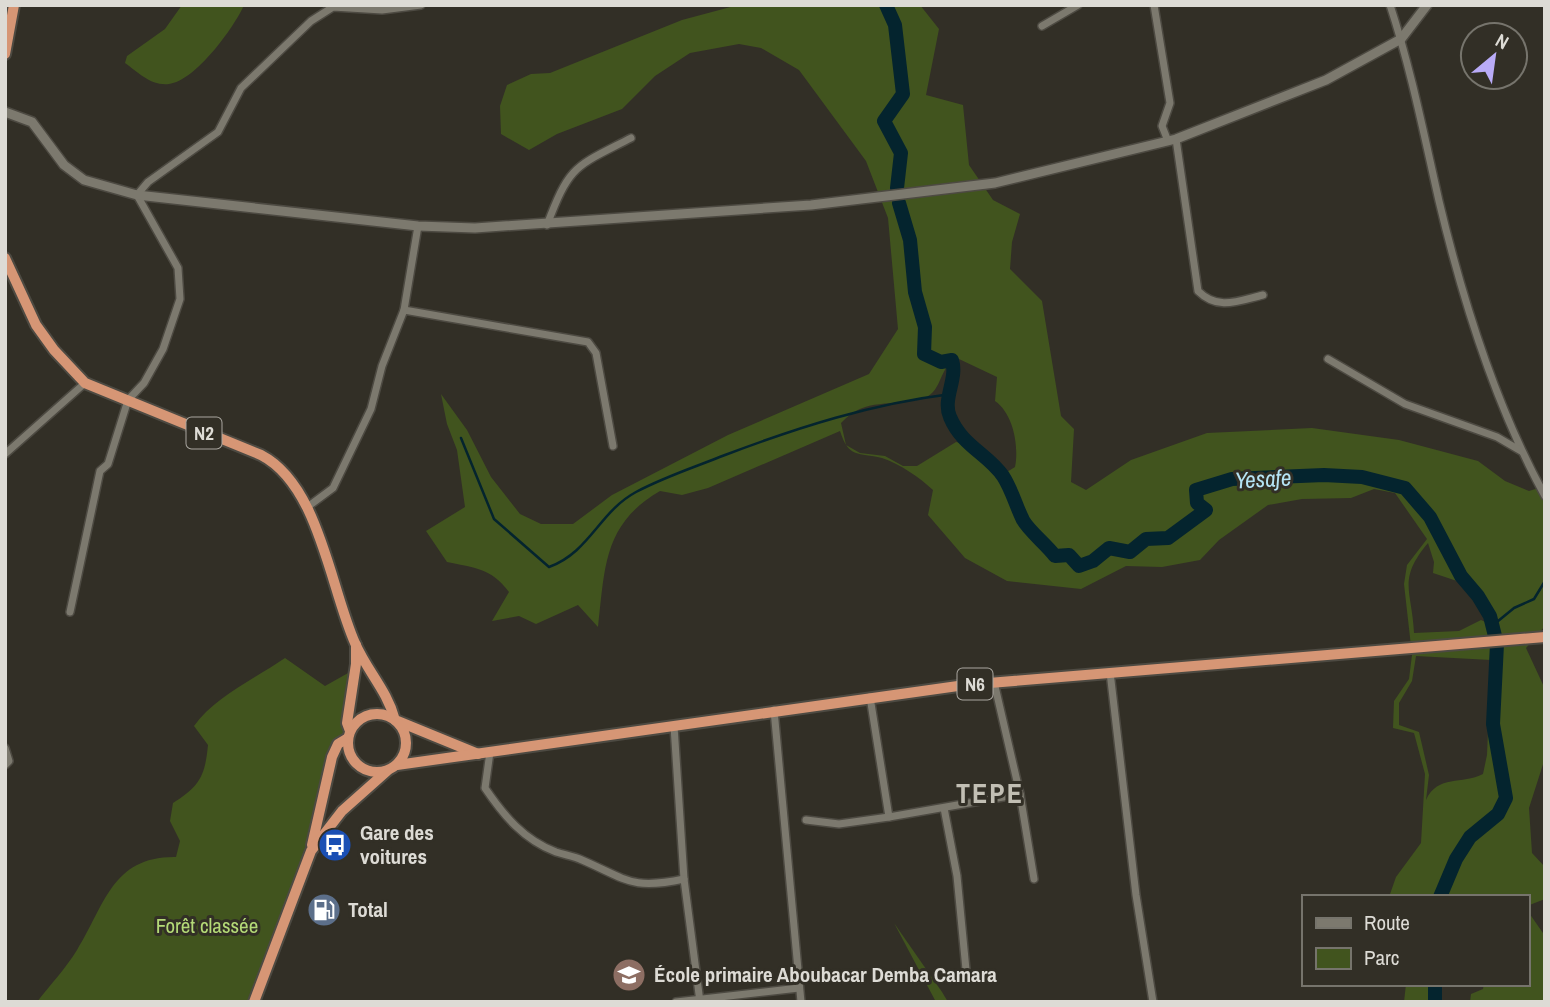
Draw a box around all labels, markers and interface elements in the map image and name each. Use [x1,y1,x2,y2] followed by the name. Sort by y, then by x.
[1459,21,1529,91] north arrow
[1491,27,1513,55] text: N
[186,418,222,448] road number: N2
[1234,462,1292,495] water label: Yesafe
[958,668,992,699] road number: N6
[956,774,1024,812] district label: TEPE
[360,818,434,871] place label: Gare des voitures
[316,826,354,864] bus stop icon: Gare des voitures
[305,891,343,929] fuel station icon: Total
[348,895,388,924] place label: Total
[1302,895,1529,986] legend
[1364,908,1410,937] text: Route
[156,911,258,940] park label: Forêt classée
[1364,943,1399,972] text: Parc
[610,956,648,994] school or university icon: École primaire Aboubacar Demba Camara
[654,960,997,989] place label: École primaire Aboubacar Demba Camara

